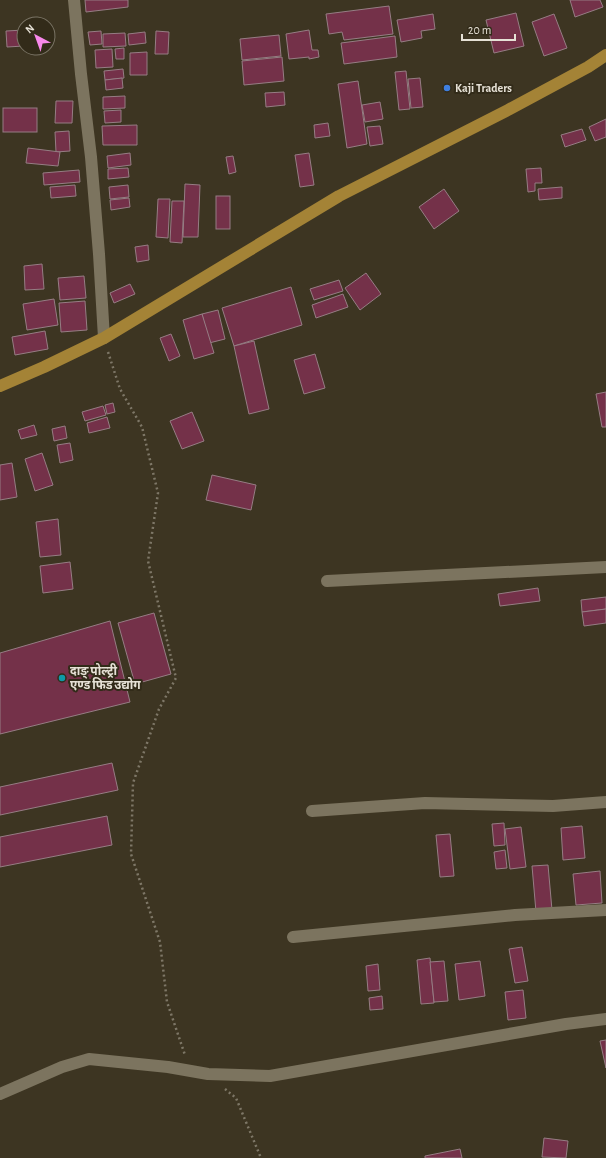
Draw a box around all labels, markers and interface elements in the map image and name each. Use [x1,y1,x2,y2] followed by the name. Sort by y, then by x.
[16,16,56,56] north arrow
[462,16,515,42] scale bar
[23,22,36,35] text: N
[468,24,491,36] text: 20 m
[455,82,512,95] place label: Kaji Traders
[442,83,452,93] marker: Kaji Traders
[70,663,141,691] place label: दाङ् पोल्ट्री एण्ड फिड उद्योग
[57,673,67,683] marker: दाङ् पोल्ट्री एण्ड फिड उद्योग

